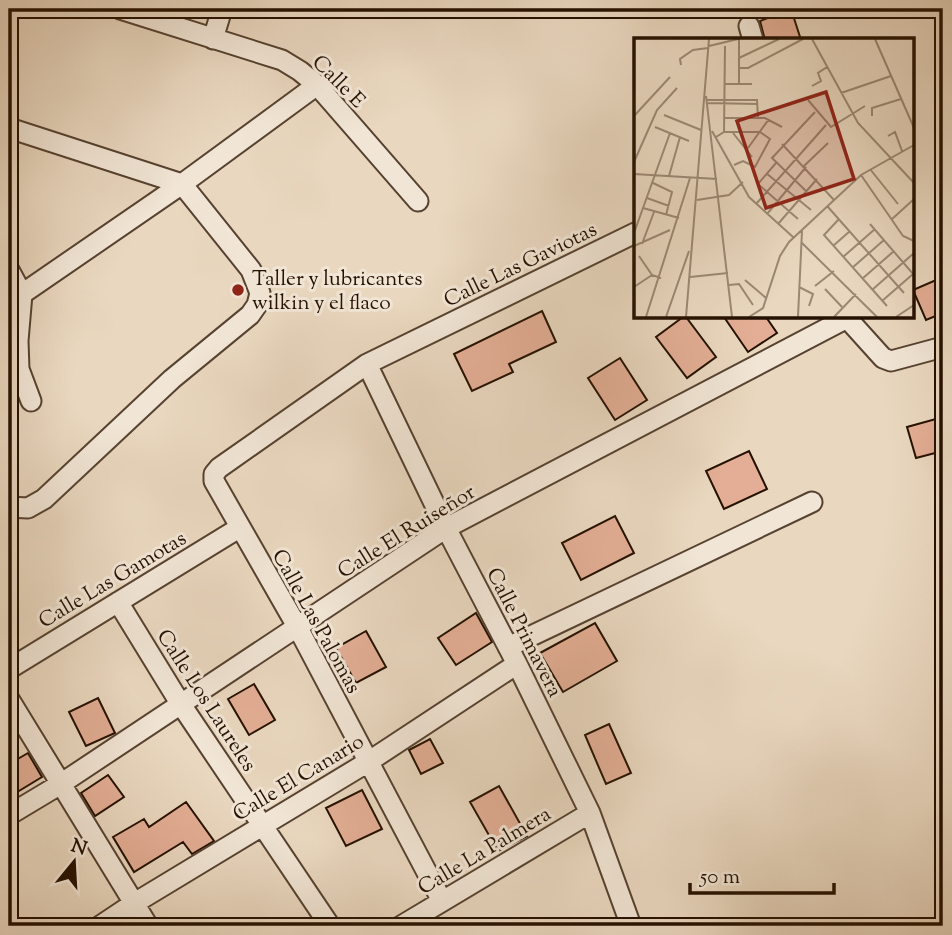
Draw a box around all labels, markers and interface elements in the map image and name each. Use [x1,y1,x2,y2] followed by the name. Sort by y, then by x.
[634,38,914,318] inset map
[304,49,371,116] street label: Calle E
[439,216,603,316] street label: Calle Las Gaviotas
[252,265,423,319] place label: Taller y lubricantes wilkin y el flaco
[230,282,246,298] marker: Taller y lubricantes wilkin y el flaco
[332,478,482,587] street label: Calle El Ruiseñor
[33,525,193,637] street label: Calle Las Gamotas
[263,544,367,700] street label: Calle Las Palomas
[478,563,569,703] street label: Calle Primavera
[148,624,263,778] street label: Calle Los Laureles
[228,728,370,830] street label: Calle El Canario
[413,800,558,903] street label: Calle La Palmera
[38,827,108,897] north arrow
[67,833,90,863] text: N
[690,851,833,895] scale bar
[699,863,740,893] text: 50 m

